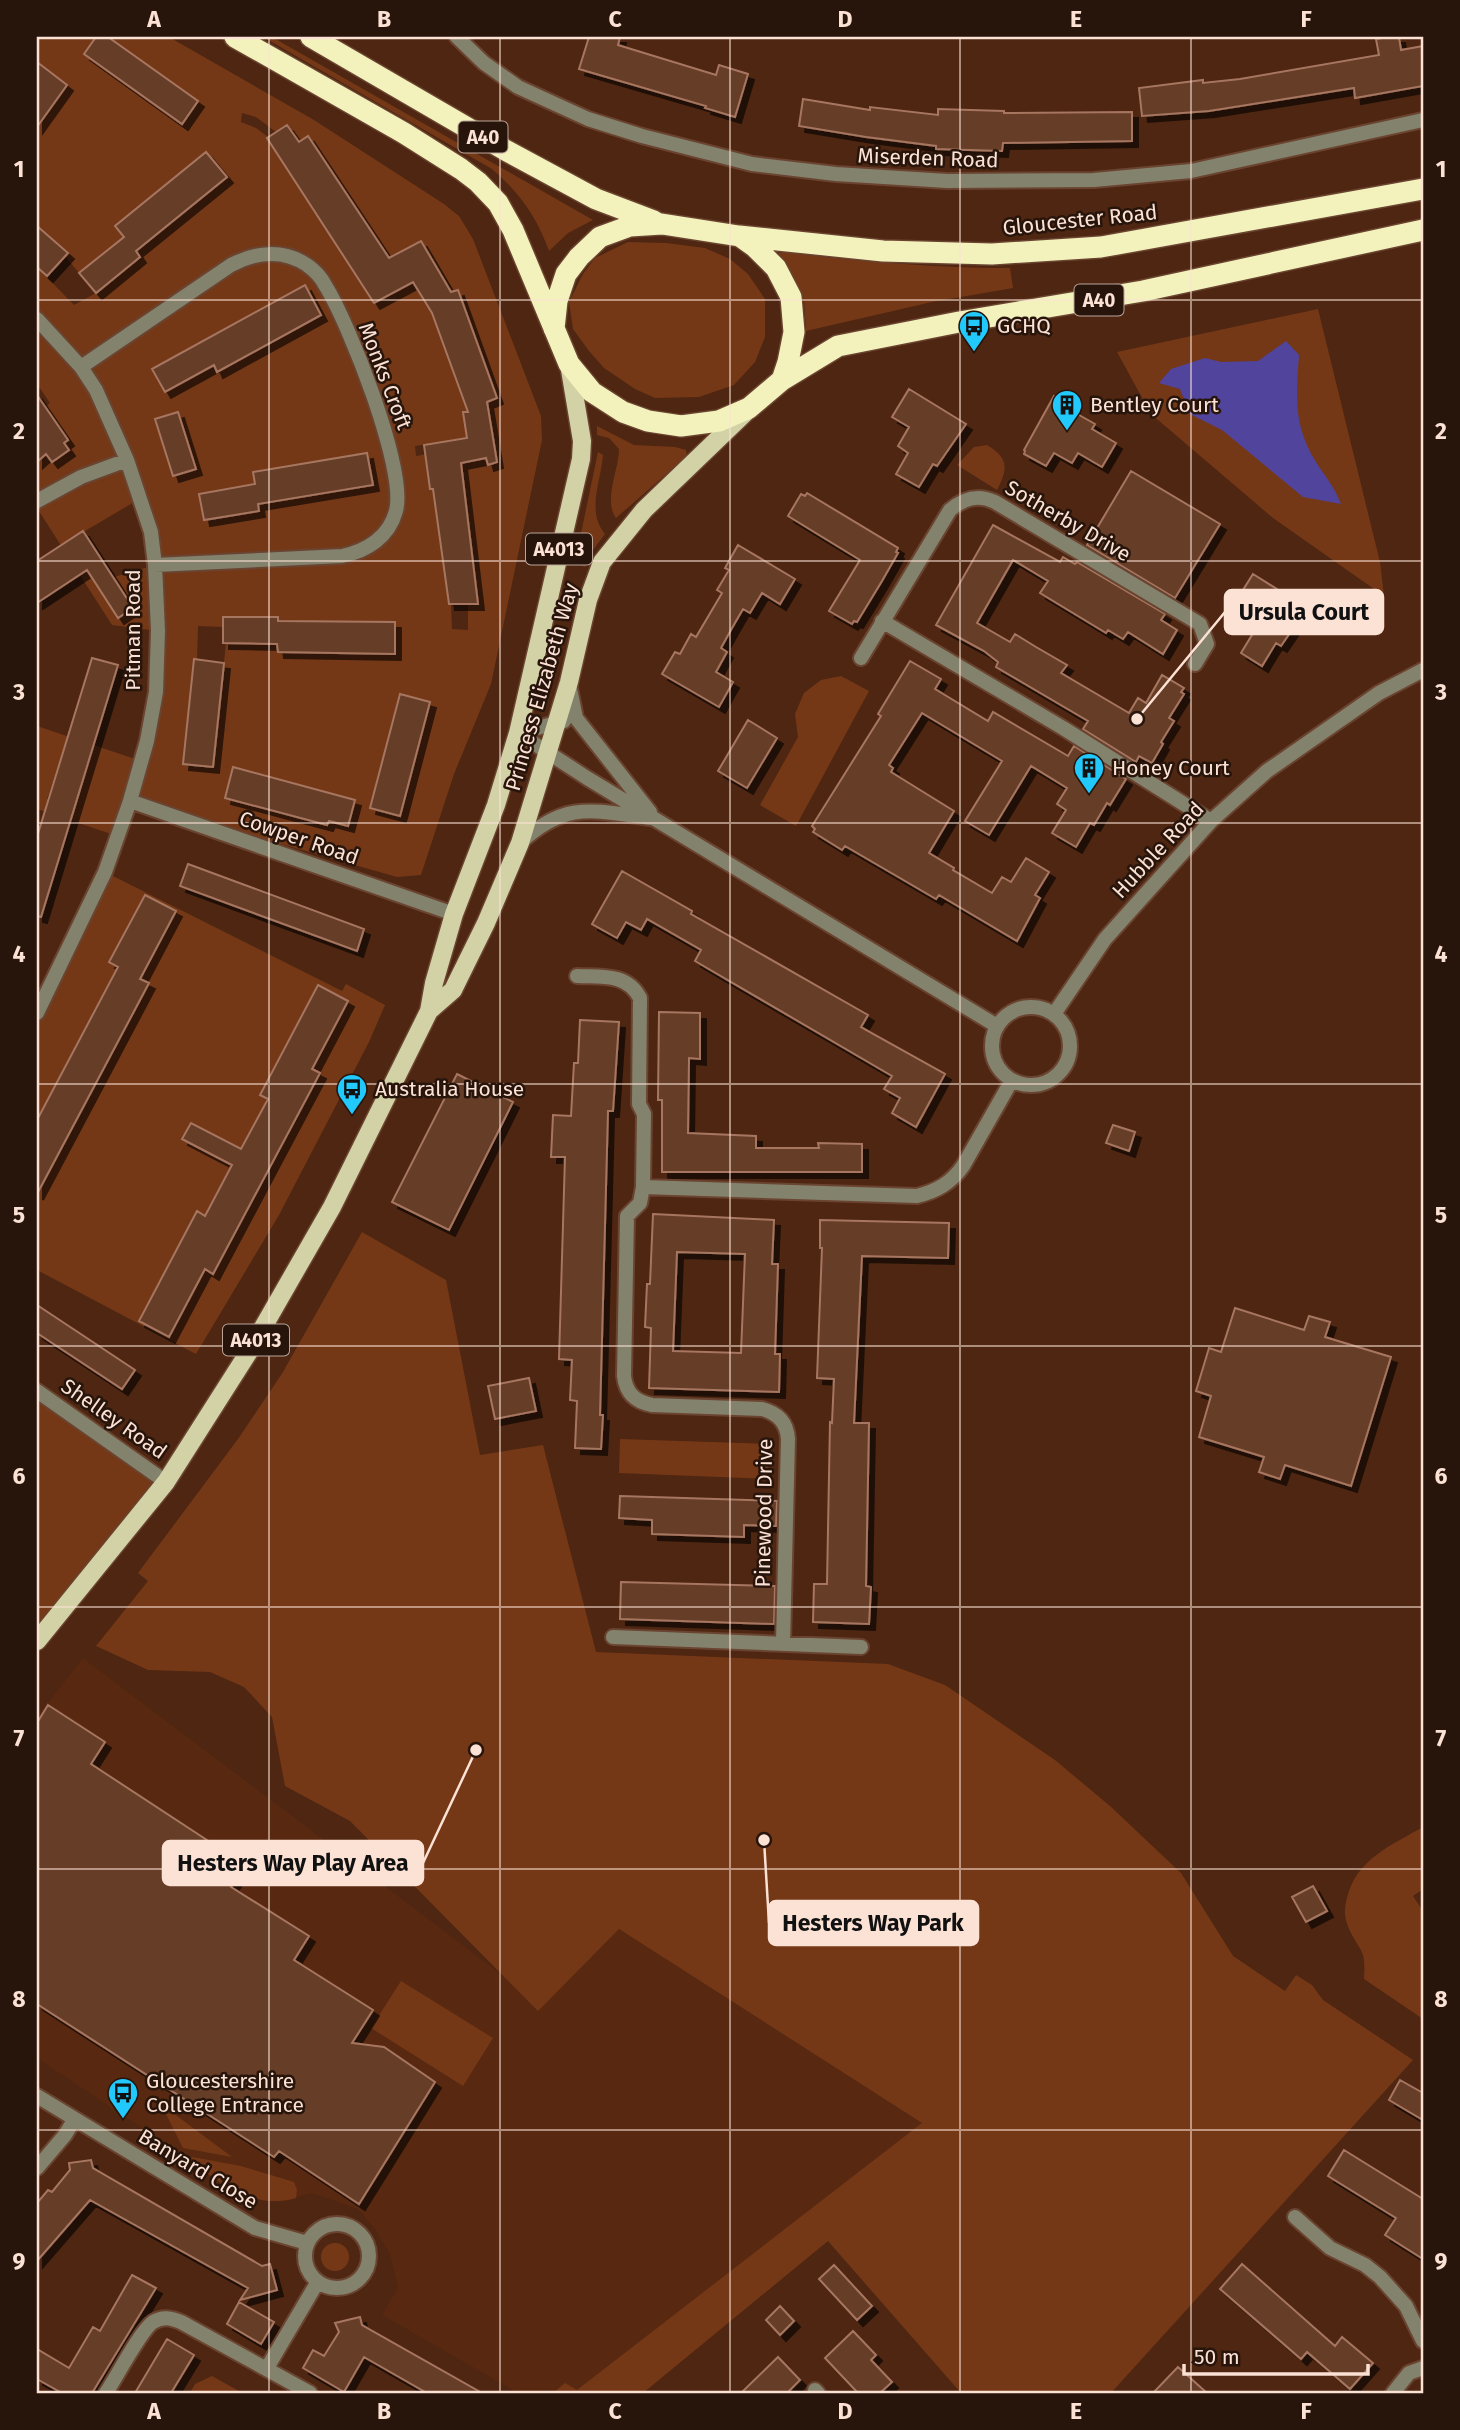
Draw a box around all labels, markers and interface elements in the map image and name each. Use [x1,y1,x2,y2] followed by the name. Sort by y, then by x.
[146,5,161,33] text: A
[377,5,391,33] text: B
[608,5,622,33] text: C
[838,5,853,33] text: D
[1070,5,1082,33] text: E
[1300,5,1312,33] text: F
[458,122,508,153] road number: A40
[857,143,999,173] street label: Miserden Road
[14,155,24,183] text: 1
[1436,155,1446,183] text: 1
[1001,199,1159,241] street label: Gloucester Road
[1074,284,1124,316] road number: A40
[957,309,991,353] bus stop icon: GCHQ
[997,313,1051,339] place label: GCHQ
[353,319,417,434] street label: Monks Croft
[1050,388,1084,432] building icon: Bentley Court
[1090,392,1219,418] place label: Bentley Court
[13,417,25,445] text: 2
[1435,417,1447,445] text: 2
[1001,475,1135,567] street label: Sotherby Drive
[526,534,592,564] road number: A4013
[120,569,146,691] street label: Pitman Road
[500,579,584,794] street label: Princess Elizabeth Way
[1225,590,1383,634] callout: Ursula Court
[1239,598,1370,626] text: Ursula Court
[12,678,25,706] text: 3
[1434,678,1447,706] text: 3
[1072,751,1106,795] building icon: Honey Court
[1112,755,1230,781] place label: Honey Court
[1107,796,1209,904] street label: Hubble Road
[236,805,362,871] street label: Cowper Road
[13,940,26,968] text: 4
[1435,940,1448,968] text: 4
[335,1072,369,1116] bus stop icon: Australia House
[375,1076,524,1102] place label: Australia House
[13,1201,25,1229] text: 5
[1435,1201,1447,1229] text: 5
[223,1324,289,1356] road number: A4013
[56,1373,172,1465] street label: Shelley Road
[750,1438,778,1588] street label: Pinewood Drive
[13,1462,26,1490] text: 6
[1435,1462,1448,1490] text: 6
[14,1724,25,1752] text: 7
[1436,1724,1447,1752] text: 7
[163,1841,423,1885] callout: Hesters Way Play Area
[177,1849,409,1877] text: Hesters Way Play Area
[769,1901,978,1945] callout: Hesters Way Park
[782,1909,964,1937] text: Hesters Way Park
[12,1985,26,2013] text: 8
[1434,1985,1448,2013] text: 8
[146,2068,304,2118] place label: Gloucestershire College Entrance
[106,2076,140,2120] bus stop icon: Gloucestershire College Entrance
[134,2123,262,2215] street label: Banyard Close
[13,2247,26,2275] text: 9
[1435,2247,1448,2275] text: 9
[1184,2332,1367,2376] scale bar
[1194,2344,1240,2370] text: 50 m
[146,2397,161,2425] text: A
[377,2397,391,2425] text: B
[608,2397,622,2425] text: C
[838,2397,853,2425] text: D
[1070,2397,1082,2425] text: E
[1300,2397,1312,2425] text: F

